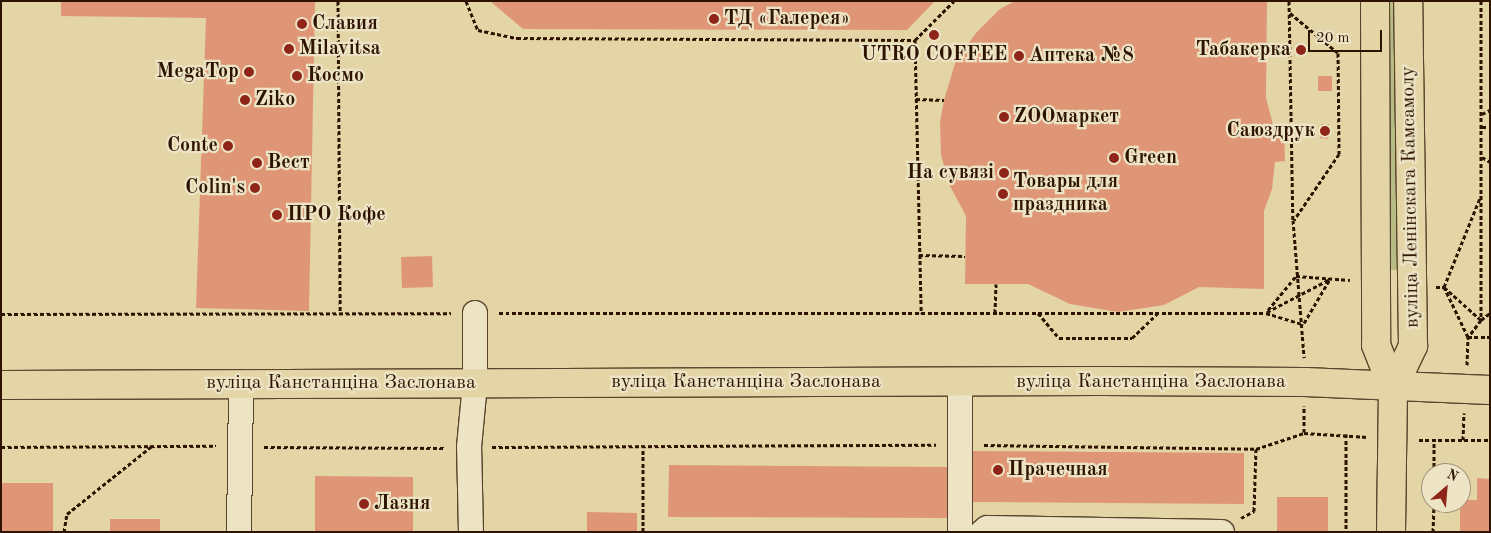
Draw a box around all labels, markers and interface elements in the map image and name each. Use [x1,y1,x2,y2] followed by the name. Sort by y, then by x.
[724,7,850,31] place label: ТД «Галерея»
[312,12,378,36] place label: Славия
[708,13,720,25] marker: ТД «Галерея»
[296,18,308,30] marker: Славия
[1311,20,1385,52] scale bar
[928,29,940,41] marker: UTRO COFFEE
[1316,31,1350,46] text: 20 m
[299,37,381,61] place label: Milavitsa
[1196,38,1291,62] place label: Табакерка
[283,43,295,55] marker: Milavitsa
[861,43,1007,67] place label: UTRO COFFEE
[1029,44,1134,68] place label: Аптека №8
[1295,44,1307,56] marker: Табакерка
[1013,50,1025,62] marker: Аптека №8
[157,60,239,84] place label: MegaTop
[307,64,364,88] place label: Космо
[243,66,255,78] marker: MegaTop
[1397,66,1425,328] street label: вуліца Ленінскага Камсамолу
[291,70,303,82] marker: Космо
[255,88,295,112] place label: Ziko
[239,94,251,106] marker: Ziko
[1014,105,1119,129] place label: ZOOмаркет
[998,111,1010,123] marker: ZOOмаркет
[1227,119,1315,143] place label: Саюздрук
[1319,125,1331,137] marker: Саюздрук
[167,134,218,158] place label: Conte
[222,140,234,152] marker: Conte
[1124,146,1177,170] place label: Green
[267,151,310,175] place label: Вест
[1108,152,1120,164] marker: Green
[251,157,263,169] marker: Вест
[907,161,994,185] place label: На сувязі
[998,167,1010,179] marker: На сувязі
[1013,170,1118,217] place label: Товары для праздника
[185,176,245,200] place label: Colin's
[249,182,261,194] marker: Colin's
[997,188,1009,200] marker: Товары для праздника
[287,203,386,227] place label: ПРО Кофе
[271,209,283,221] marker: ПРО Кофе
[611,370,881,394] street label: вуліца Канстанціна Заслонава
[1016,370,1286,394] street label: вуліца Канстанціна Заслонава
[206,371,476,395] street label: вуліца Канстанціна Заслонава
[1008,458,1108,482] place label: Прачечная
[1421,463,1471,513] north arrow
[992,464,1004,476] marker: Прачечная
[1444,467,1460,484] text: N
[374,492,430,516] place label: Лазня
[358,498,370,510] marker: Лазня

